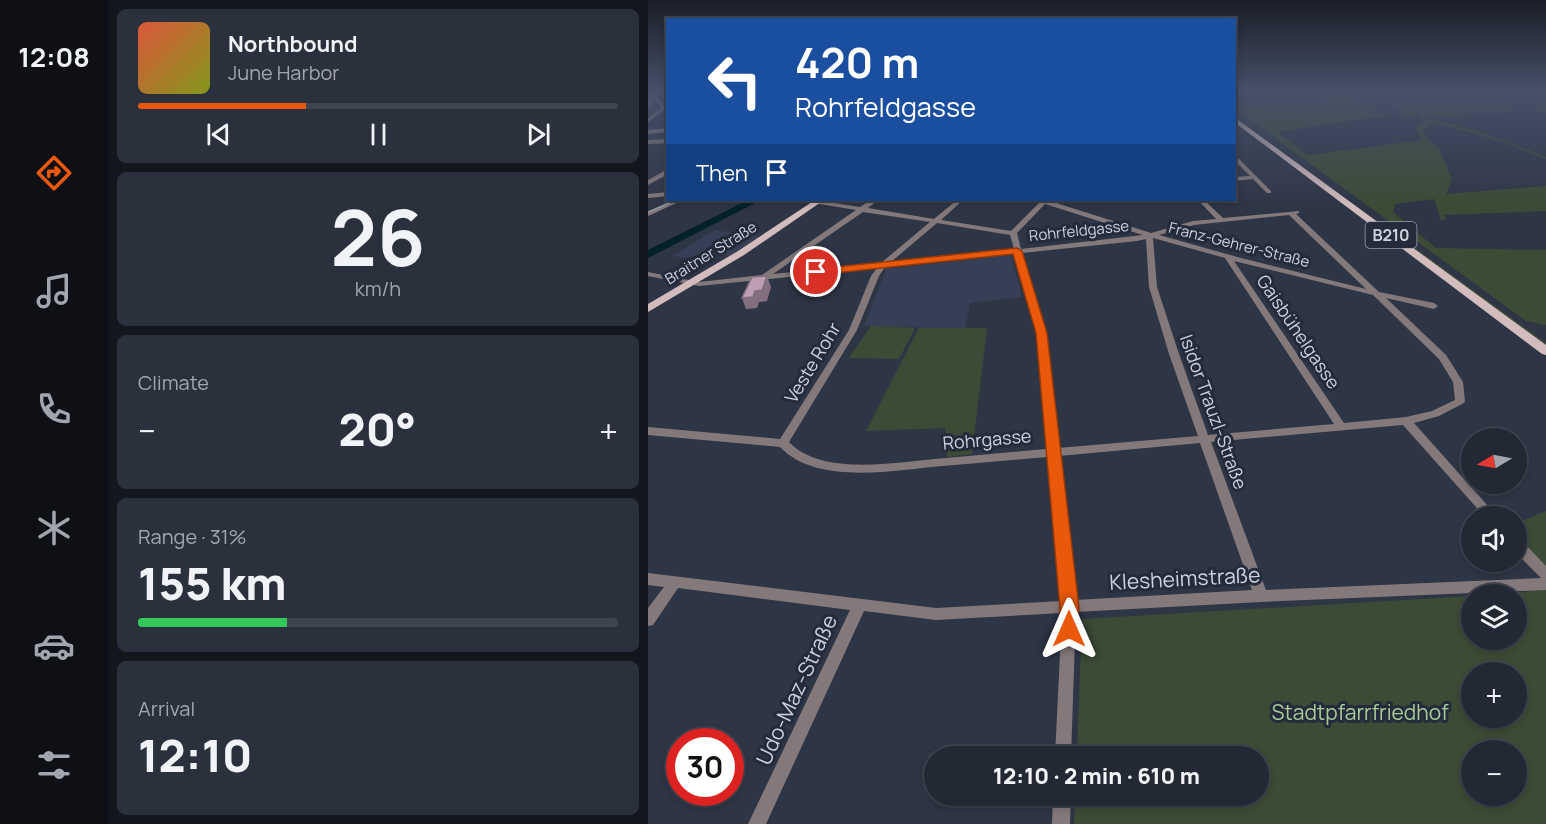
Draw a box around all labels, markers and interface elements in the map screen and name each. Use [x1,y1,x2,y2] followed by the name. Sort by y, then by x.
[228,29,358,59] text: Northbound
[795,33,919,91] text: 420 m
[18,38,90,75] text: 12:08
[696,42,774,120] icon: left
[228,59,340,86] text: June Harbor
[795,88,976,125] text: Rohrfeldgasse
[202,118,235,151] icon: previous
[362,118,395,151] icon: pause
[522,118,555,151] icon: next
[33,152,75,194] icon: directions
[760,156,793,189] icon: arrive
[696,158,748,188] text: Then
[331,183,425,289] text: 26
[1028,215,1130,246] street label: Rohrfeldgasse
[661,216,761,289] street label: Braitner Straße
[1166,217,1312,272] street label: Franz-Gehrer-Straße
[1366,222,1416,248] road number: B210
[790,246,841,297] pin
[799,255,832,288] icon: arrive
[33,270,75,312] icon: music
[1252,270,1346,393] street label: Gaisbühelgasse
[355,275,401,302] text: km/h
[779,317,846,407] street label: Veste Rohr
[1175,331,1253,492] street label: Isidor Trauzl-Straße
[138,369,209,396] text: Climate
[33,388,75,430] icon: phone
[339,398,416,460] text: 20°
[138,408,156,453] text: −
[599,408,618,453] text: +
[942,423,1032,455] street label: Rohrgasse
[1461,428,1527,494] north arrow
[1461,428,1527,806] map controls
[1461,506,1527,572] button: sound
[33,507,75,549] icon: climate
[138,523,247,550] text: Range · 31%
[138,552,287,614] text: 155 km
[1109,560,1261,596] street label: Klesheimstraße
[1461,584,1527,650] button: layers
[1037,597,1101,661] position arrow
[749,610,843,769] street label: Udo-Maz-Straße
[33,625,75,667] icon: car
[1461,662,1527,728] button: +
[138,695,195,722] text: Arrival
[1271,698,1449,726] park label: Stadtpfarrfriedhof
[138,724,252,786] text: 12:10
[666,728,744,806] speed limit sign: 30
[1461,740,1527,806] button: −
[33,744,75,786] icon: filters
[993,761,1200,791] text: 12:10 · 2 min · 610 m

